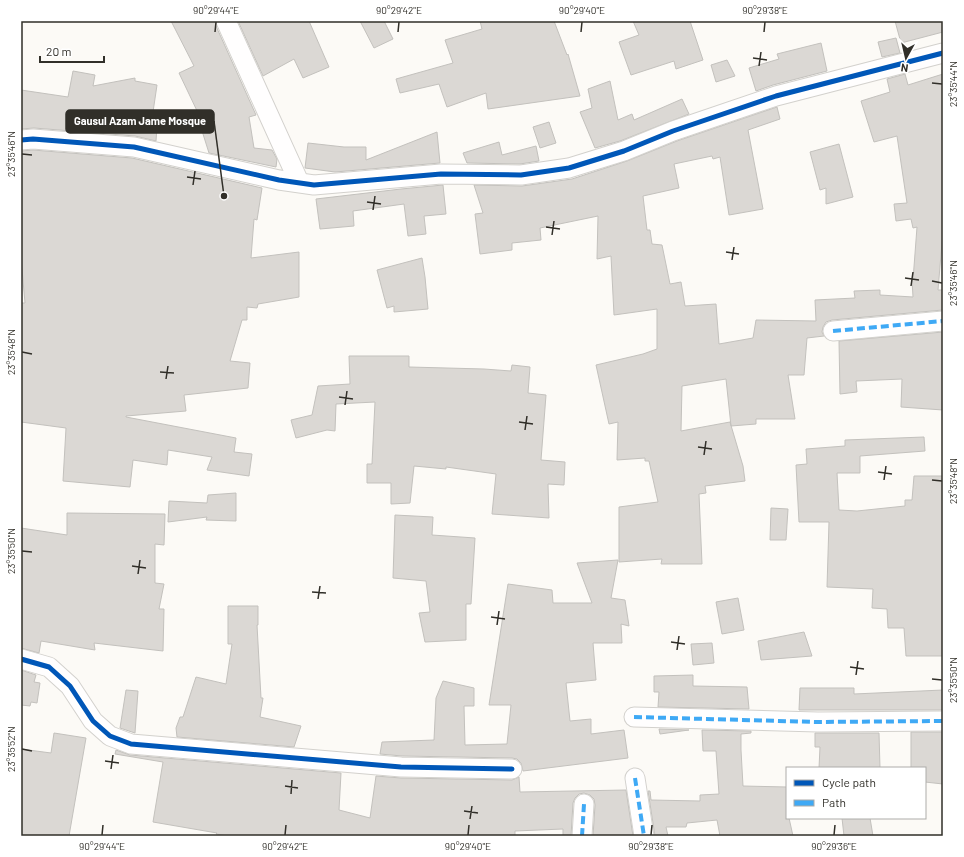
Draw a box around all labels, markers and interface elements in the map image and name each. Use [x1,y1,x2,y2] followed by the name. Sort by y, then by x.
[193,4,239,16] text: 90°29'44"E
[376,4,422,16] text: 90°29'42"E
[559,4,605,16] text: 90°29'40"E
[742,4,788,16] text: 90°29'38"E
[40,38,104,64] scale bar
[886,38,926,78] north arrow
[46,44,72,58] text: 20 m
[900,61,909,75] text: N
[947,61,959,107] text: 23°35'44"N
[66,110,214,133] callout: Gausul Azam Jame Mosque
[74,114,206,127] text: Gausul Azam Jame Mosque
[5,131,17,177] text: 23°35'46"N
[947,260,959,306] text: 23°35'46"N
[5,329,17,375] text: 23°35'48"N
[947,458,959,504] text: 23°35'48"N
[5,528,17,574] text: 23°35'50"N
[947,657,959,703] text: 23°35'50"N
[5,726,17,772] text: 23°35'52"N
[786,767,926,819] legend
[822,775,876,789] text: Cycle path
[822,795,846,809] text: Path
[79,840,125,852] text: 90°29'44"E
[262,840,308,852] text: 90°29'42"E
[445,840,491,852] text: 90°29'40"E
[628,840,674,852] text: 90°29'38"E
[811,840,857,852] text: 90°29'36"E

